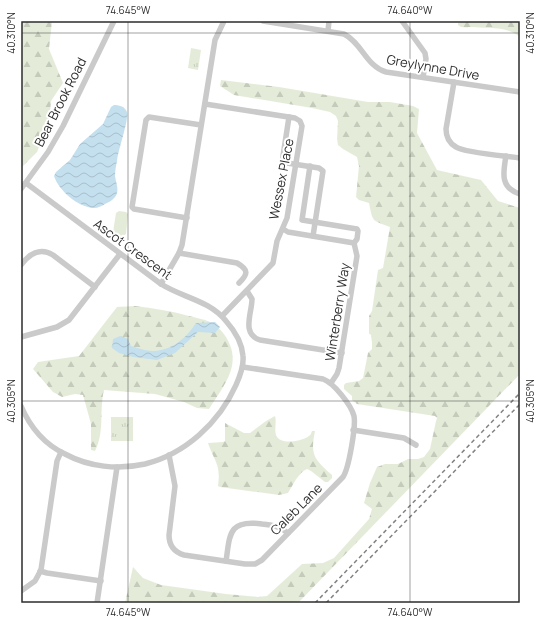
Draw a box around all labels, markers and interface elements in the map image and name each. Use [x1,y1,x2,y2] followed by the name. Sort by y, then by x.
[106,3,151,17] text: 74.645°W
[388,3,433,17] text: 74.640°W
[4,12,18,54] text: 40.310°N
[523,12,537,54] text: 40.310°N
[385,50,481,84] street label: Greylynne Drive
[30,54,90,150] street label: Bear Brook Road
[264,137,298,221] street label: Wessex Place
[90,214,176,284] street label: Ascot Crescent
[320,261,354,362] street label: Winterberry Way
[4,379,18,423] text: 40.305°N
[523,379,537,423] text: 40.305°N
[266,479,326,539] street label: Caleb Lane
[106,605,151,619] text: 74.645°W
[388,605,433,619] text: 74.640°W

